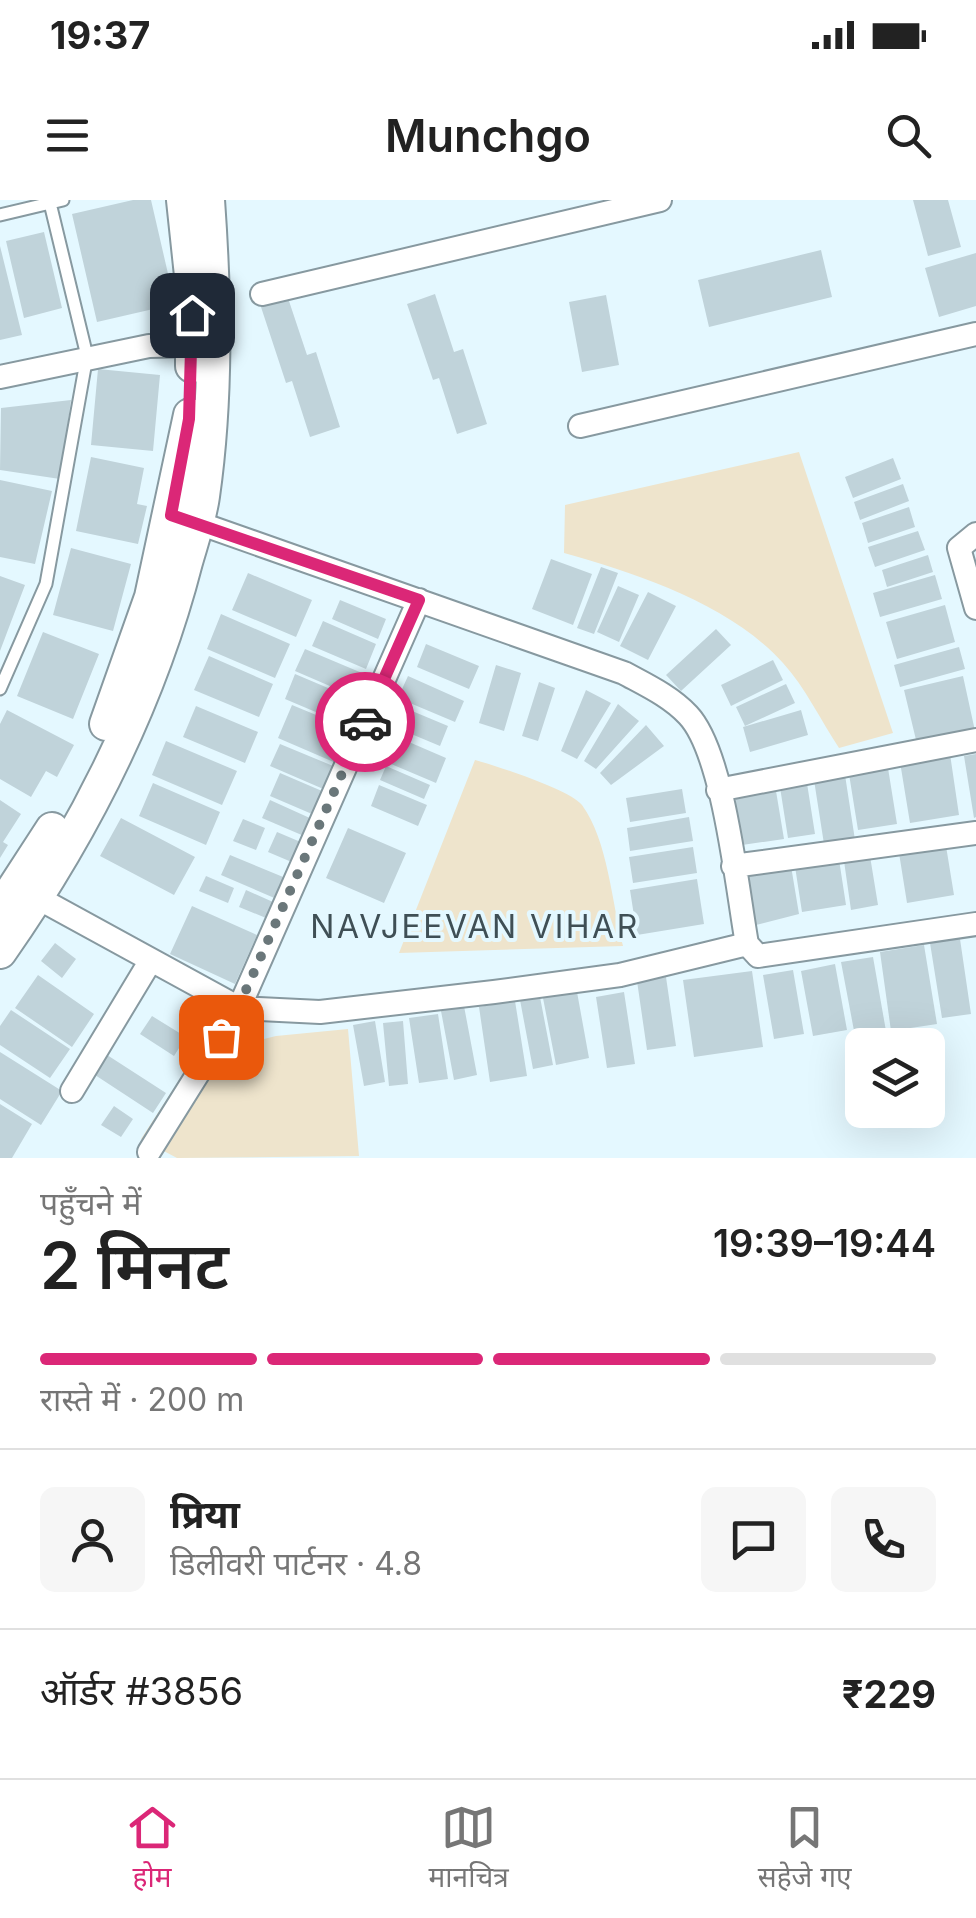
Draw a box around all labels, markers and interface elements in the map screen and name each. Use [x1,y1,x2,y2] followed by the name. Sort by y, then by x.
[50,12,150,58] text: 19:37
[40,108,95,163] icon: menu
[385,108,591,163] text: Munchgo
[881,108,936,163] icon: search
[150,273,235,358] pin
[165,288,220,343] icon: home
[315,672,415,772] courier
[338,695,393,750] icon: car
[310,907,640,946] district label: NAVJEEVAN VIHAR
[179,995,264,1080] pin
[194,1010,249,1065] icon: bag
[845,1028,945,1128] map controls
[845,1028,945,1128] button: layers
[40,1184,141,1223] text: पहुँचने में
[713,1220,936,1266] text: 19:39–19:44
[40,1226,229,1305] text: 2 मिनट
[40,1380,244,1419] text: रास्ते में · 200 m
[40,1487,145,1592] button: person
[701,1487,806,1592] button: chat
[831,1487,936,1592] button: phone
[170,1491,240,1537] text: प्रिया
[170,1544,422,1583] text: डिलीवरी पार्टनर · 4.8
[40,1668,243,1714] text: ऑर्डर #3856
[842,1671,936,1717] text: ₹229
[125,1800,180,1898] tab: होम
[429,1800,509,1898] tab: मानचित्र
[758,1800,851,1898] tab: सहेजे गए

